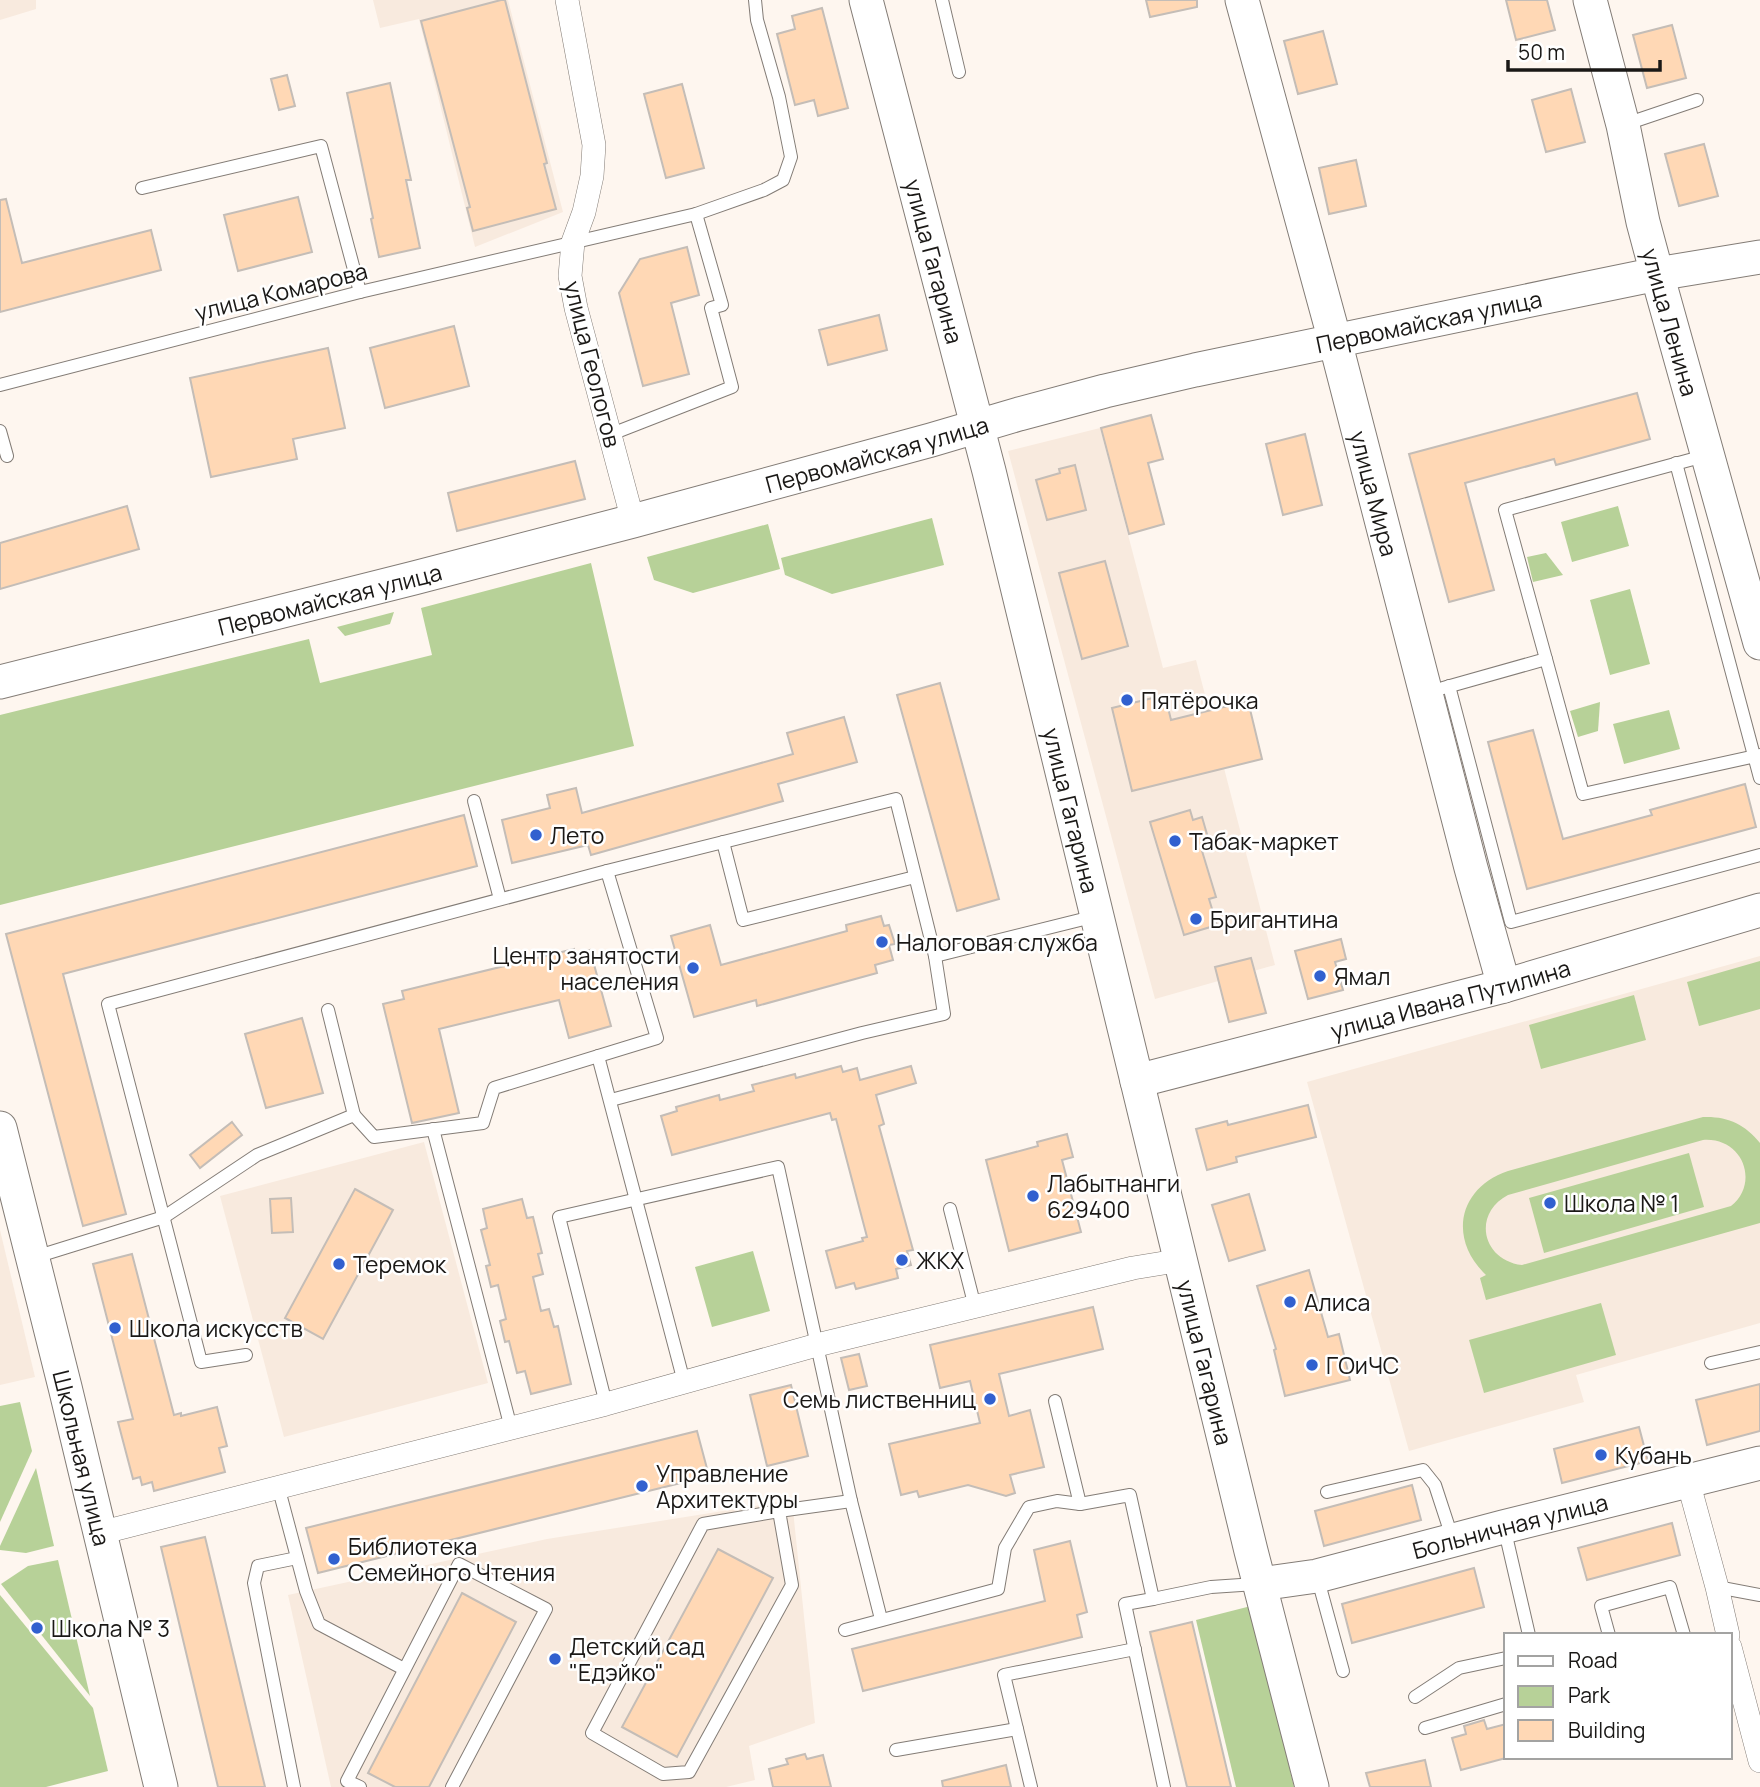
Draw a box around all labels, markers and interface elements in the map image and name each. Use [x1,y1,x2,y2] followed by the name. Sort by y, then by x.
[1508,28,1660,72] scale bar
[1518,38,1565,66] text: 50 m
[897,175,971,347] street label: улица Гагарина
[1635,244,1706,400] street label: улица Ленина
[191,254,371,328] street label: улица Комарова
[557,277,629,451] street label: улица Геологов
[1313,282,1545,360] street label: Первомайская улица
[762,408,992,500] street label: Первомайская улица
[1343,427,1406,560] street label: улица Мира
[214,555,445,643] street label: Первомайская улица
[1141,684,1259,716] place label: Пятёрочка
[1119,692,1135,708] marker: Пятёрочка
[1036,724,1107,896] street label: улица Гагарина
[550,819,604,851] place label: Лето
[1189,825,1339,857] place label: Табак-маркет
[528,827,544,843] marker: Лето
[1167,833,1183,849] marker: Табак-маркет
[1210,903,1338,935] place label: Бригантина
[1188,911,1204,927] marker: Бригантина
[896,926,1098,958] place label: Налоговая служба
[874,934,890,950] marker: Налоговая служба
[493,939,679,997] place label: Центр занятости населения
[1327,951,1574,1046] street label: улица Ивана Путилина
[685,960,701,976] marker: Центр занятости населения
[1334,960,1390,992] place label: Ямал
[1312,968,1328,984] marker: Ямал
[1047,1167,1180,1225] place label: Лабытнанги 629400
[1564,1187,1679,1219] place label: Школа № 1
[1025,1188,1041,1204] marker: Лабытнанги 629400
[1542,1195,1558,1211] marker: Школа № 1
[916,1244,964,1276] place label: ЖКХ
[353,1248,447,1280] place label: Теремок
[894,1252,910,1268] marker: ЖКХ
[331,1256,347,1272] marker: Теремок
[1170,1276,1241,1448] street label: улица Гагарина
[1304,1286,1370,1318] place label: Алиса
[1282,1294,1298,1310] marker: Алиса
[129,1312,303,1344] place label: Школа искусств
[107,1320,123,1336] marker: Школа искусств
[1326,1349,1399,1381] place label: ГОиЧС
[1304,1357,1320,1373] marker: ГОиЧС
[45,1367,119,1549] street label: Школьная улица
[783,1383,976,1415] place label: Семь лиственниц
[982,1391,998,1407] marker: Семь лиственниц
[1615,1439,1692,1471] place label: Кубань
[1593,1447,1609,1463] marker: Кубань
[656,1457,798,1515] place label: Управление Архитектуры
[634,1478,650,1494] marker: Управление Архитектуры
[1409,1486,1611,1566] street label: Больничная улица
[348,1530,555,1588] place label: Библиотека Семейного Чтения
[326,1551,342,1567] marker: Библиотека Семейного Чтения
[51,1612,170,1644] place label: Школа № 3
[29,1620,45,1636] marker: Школа № 3
[569,1630,705,1688] place label: Детский сад "Едэйко"
[1504,1633,1732,1759] legend
[1568,1646,1618,1674] text: Road
[547,1651,563,1667] marker: Детский сад "Едэйко"
[1568,1681,1610,1709] text: Park
[1568,1716,1645,1744] text: Building

